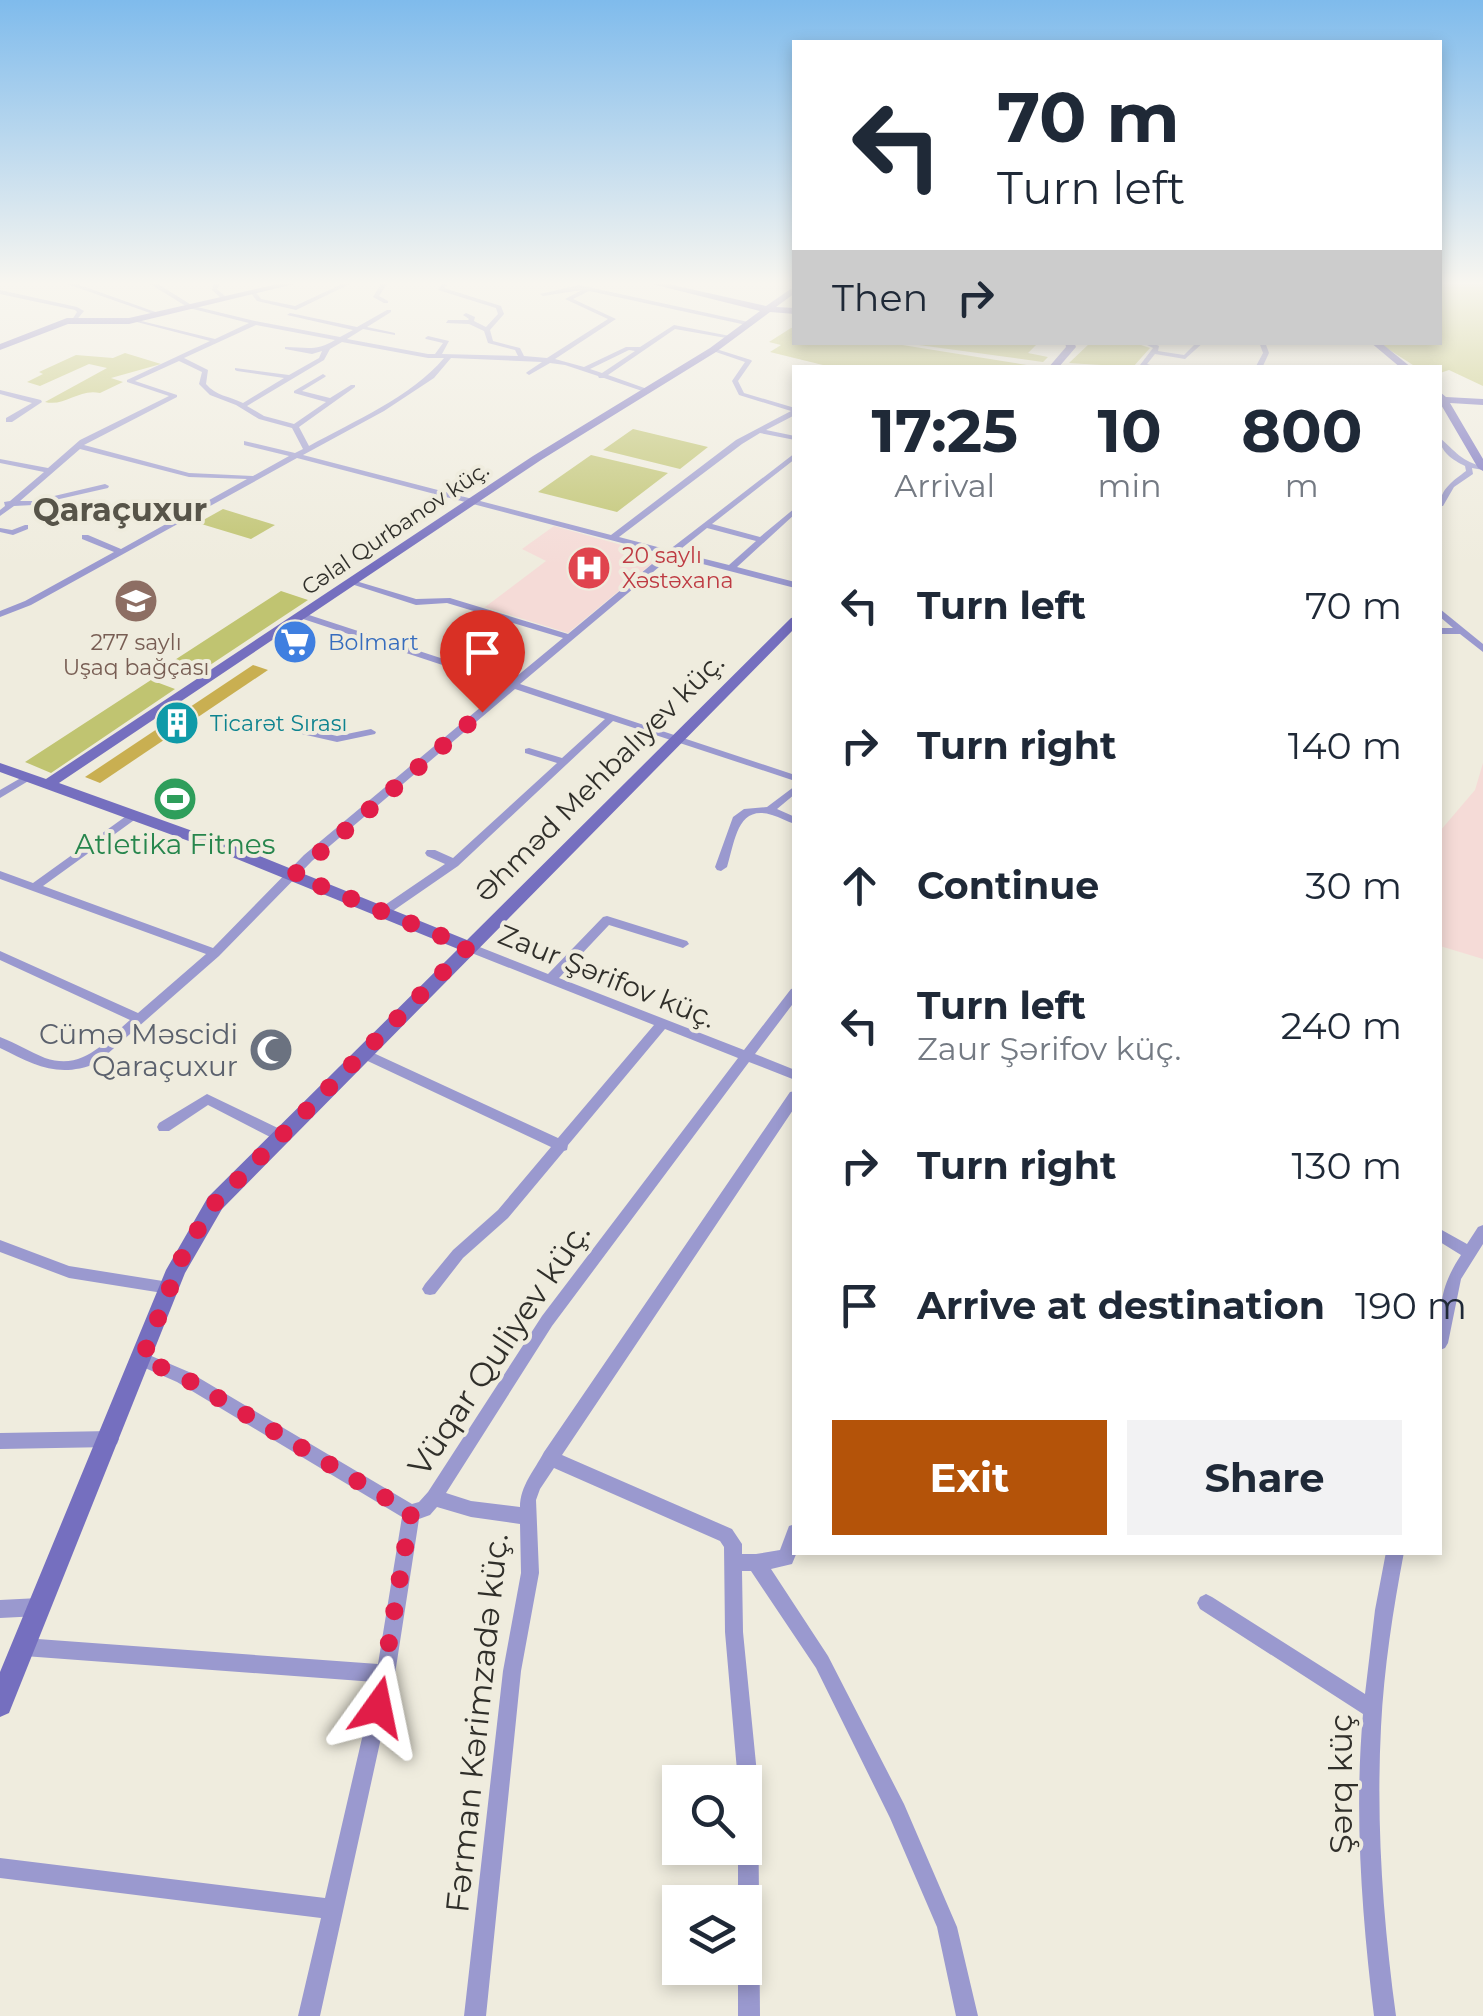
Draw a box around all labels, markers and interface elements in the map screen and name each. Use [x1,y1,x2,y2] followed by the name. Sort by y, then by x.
[997,74,1180,160] text: 70 m
[832,80,962,210] icon: left
[997,160,1185,215] text: Turn left
[948,270,1003,325] icon: right
[832,274,928,321] text: Then
[872,394,1018,467] text: 17:25
[1097,394,1162,467] text: 10
[1241,394,1362,467] text: 800
[297,456,494,601] street label: Cəlal Qurbanov küç.
[894,466,995,505] text: Arrival
[1098,466,1162,505] text: min
[1285,466,1319,505] text: m
[33,490,207,529] district label: Qaraçuxur
[622,542,734,594] place label: 20 saylı Xəstəxana
[566,545,612,591] hospital icon: 20 saylı Xəstəxana
[113,578,159,624] school or university icon: 277 saylı Uşaq bağçası
[832,578,887,633] icon: left
[917,582,1086,629] text: Turn left
[1305,582,1402,629] text: 70 m
[440,610,525,713] pin
[272,619,318,665] supermarket icon: Bolmart
[455,625,510,680] icon: arrive
[63,629,209,681] place label: 277 saylı Uşaq bağçası
[328,629,419,656] place label: Bolmart
[467,645,731,909] street label: Əhməd Mehbalıyev küç.
[154,700,200,746] building icon: Ticarət Sırası
[210,710,347,737] place label: Ticarət Sırası
[832,718,887,773] icon: right
[917,722,1116,769] text: Turn right
[1288,722,1402,769] text: 140 m
[152,776,198,822] sports icon: Atletika Fitnes
[75,827,275,861] place label: Atletika Fitnes
[832,858,887,913] icon: ahead
[917,862,1099,909] text: Continue
[1305,862,1402,909] text: 30 m
[493,917,721,1035] street label: Zaur Şərifov küç.
[917,982,1086,1029] text: Turn left
[832,998,887,1053] icon: left
[1281,1002,1402,1049] text: 240 m
[39,1017,238,1083] place label: Cümə Məscidi Qaraçuxur
[248,1027,294,1073] mosque icon: Cümə Məscidi Qaraçuxur
[917,1029,1181,1068] text: Zaur Şərifov küç.
[832,1138,887,1193] icon: right
[917,1142,1116,1189] text: Turn right
[1291,1142,1402,1189] text: 130 m
[399,1215,598,1483] street label: Vüqar Quliyev küç.
[832,1278,887,1333] icon: arrive
[917,1282,1325,1329] text: Arrive at destination
[1355,1282,1467,1329] text: 190 m
[832,1420,1107,1535] button: Exit
[1127,1420,1402,1535] button: Share
[437,1531,516,1915] street label: Fərman Kərimzadə küç.
[326,1655,430,1759] position arrow
[1321,1714,1360,1854] street label: Şərq küç
[662,1765,762,1985] map controls
[662,1765,762,1865] button: search
[662,1885,762,1985] button: layers

